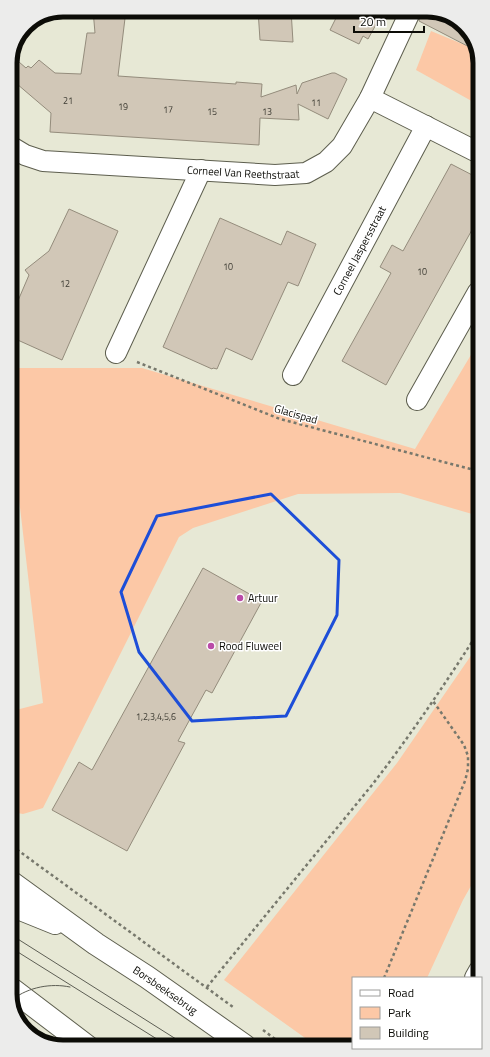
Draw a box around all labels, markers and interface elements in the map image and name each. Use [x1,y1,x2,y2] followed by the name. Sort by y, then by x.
[354,8,424,34] scale bar
[360,12,386,31] text: 20 m
[63,94,73,107] house number: 21
[311,96,321,109] house number: 11
[118,100,128,113] house number: 19
[163,103,173,116] house number: 17
[207,105,217,118] house number: 15
[262,105,272,118] house number: 13
[186,162,300,183] street label: Corneel Van Reethstraat
[329,203,390,298] street label: Corneel Jaspersstraat
[223,260,233,273] house number: 10
[417,265,427,278] house number: 10
[60,277,70,290] house number: 12
[273,400,320,428] street label: Glacispad
[248,590,278,606] place label: Artuur
[235,593,245,603] marker: Artuur
[219,638,282,654] place label: Rood Fluweel
[206,641,216,651] marker: Rood Fluweel
[136,710,176,723] house number: 1,2,3,4,5,6
[130,962,201,1018] street label: Borsbeeksebrug
[352,977,482,1049] legend
[388,983,414,1002] text: Road
[388,1003,411,1022] text: Park
[388,1023,429,1042] text: Building

